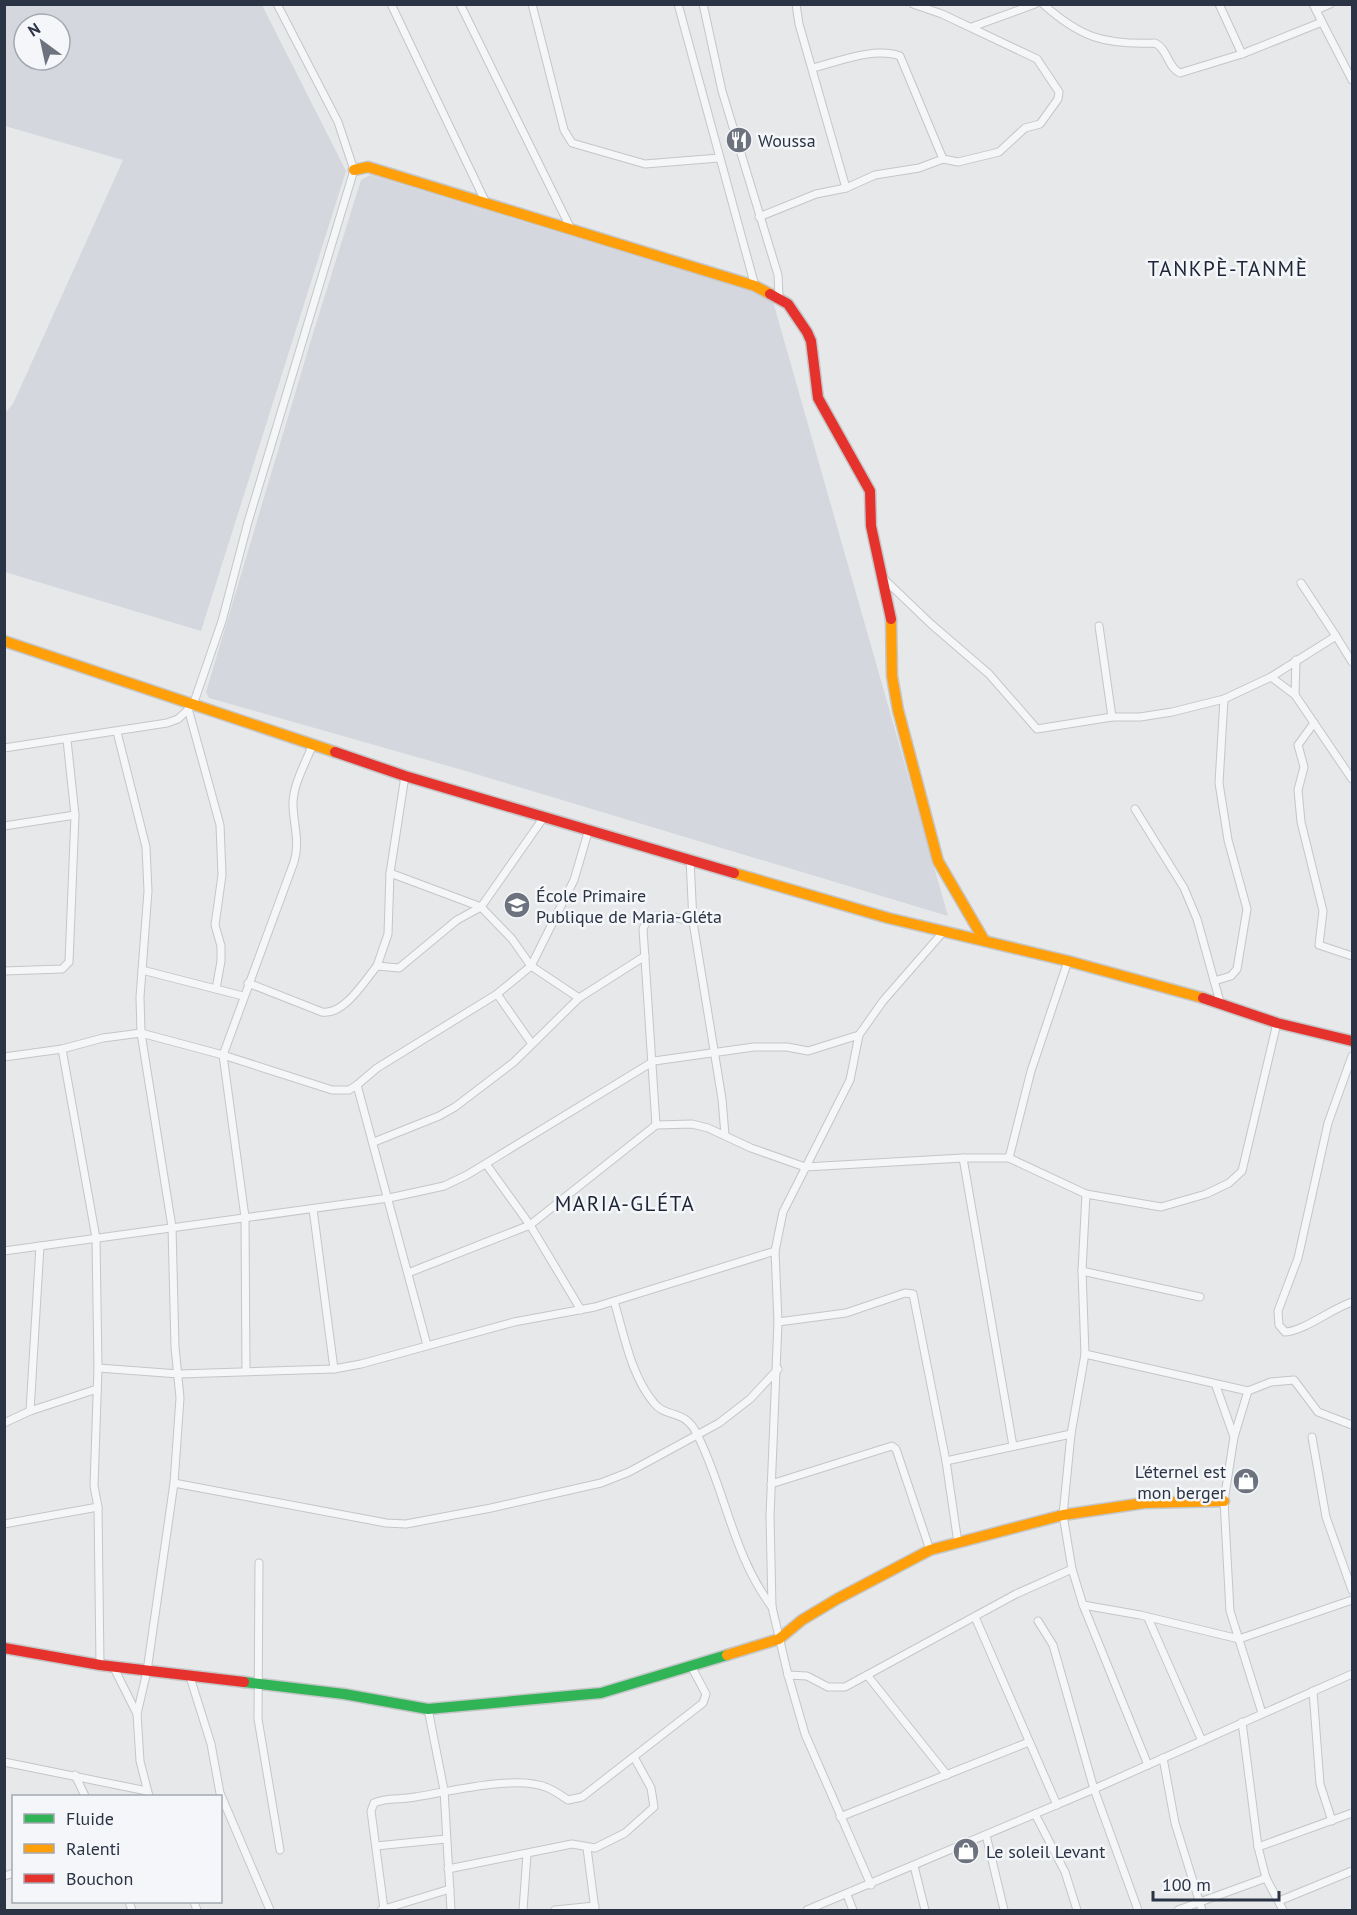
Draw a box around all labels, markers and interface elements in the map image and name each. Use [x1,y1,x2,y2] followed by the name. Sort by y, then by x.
[12,12,72,72] north arrow
[24,18,44,41] text: N
[724,125,754,155] restaurant icon: Woussa
[758,129,816,152] place label: Woussa
[1148,255,1308,282] district label: TANKPÈ-TANMÈ
[536,884,722,928] place label: École Primaire Publique de Maria-Gléta
[502,890,532,920] school or university icon: École Primaire Publique de Maria-Gléta
[555,1190,695,1217] district label: MARIA-GLÉTA
[1135,1460,1226,1504] place label: L'éternel est mon berger
[1231,1466,1261,1496] shop icon: L'éternel est mon berger
[12,1795,222,1903] legend
[66,1807,114,1830] text: Fluide
[951,1836,981,1866] shop icon: Le soleil Levant
[66,1837,121,1860] text: Ralenti
[986,1840,1105,1863] place label: Le soleil Levant
[1153,1864,1279,1902] scale bar
[66,1867,133,1890] text: Bouchon
[1162,1873,1211,1896] text: 100 m

